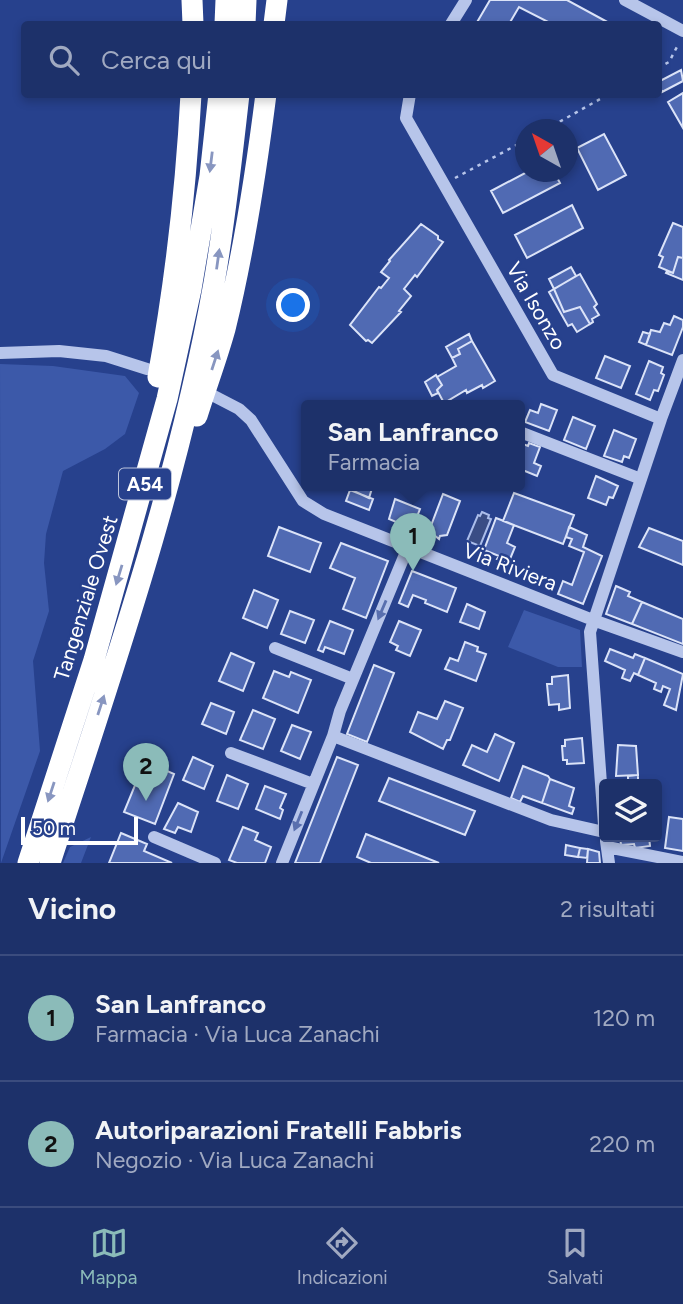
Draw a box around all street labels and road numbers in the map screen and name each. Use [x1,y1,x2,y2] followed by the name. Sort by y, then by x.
[501,257,572,354] street label: Via Isonzo
[119,468,171,499] road number: A54
[48,512,123,684] street label: Tangenziale Ovest
[460,537,561,596] street label: Via Riviera

